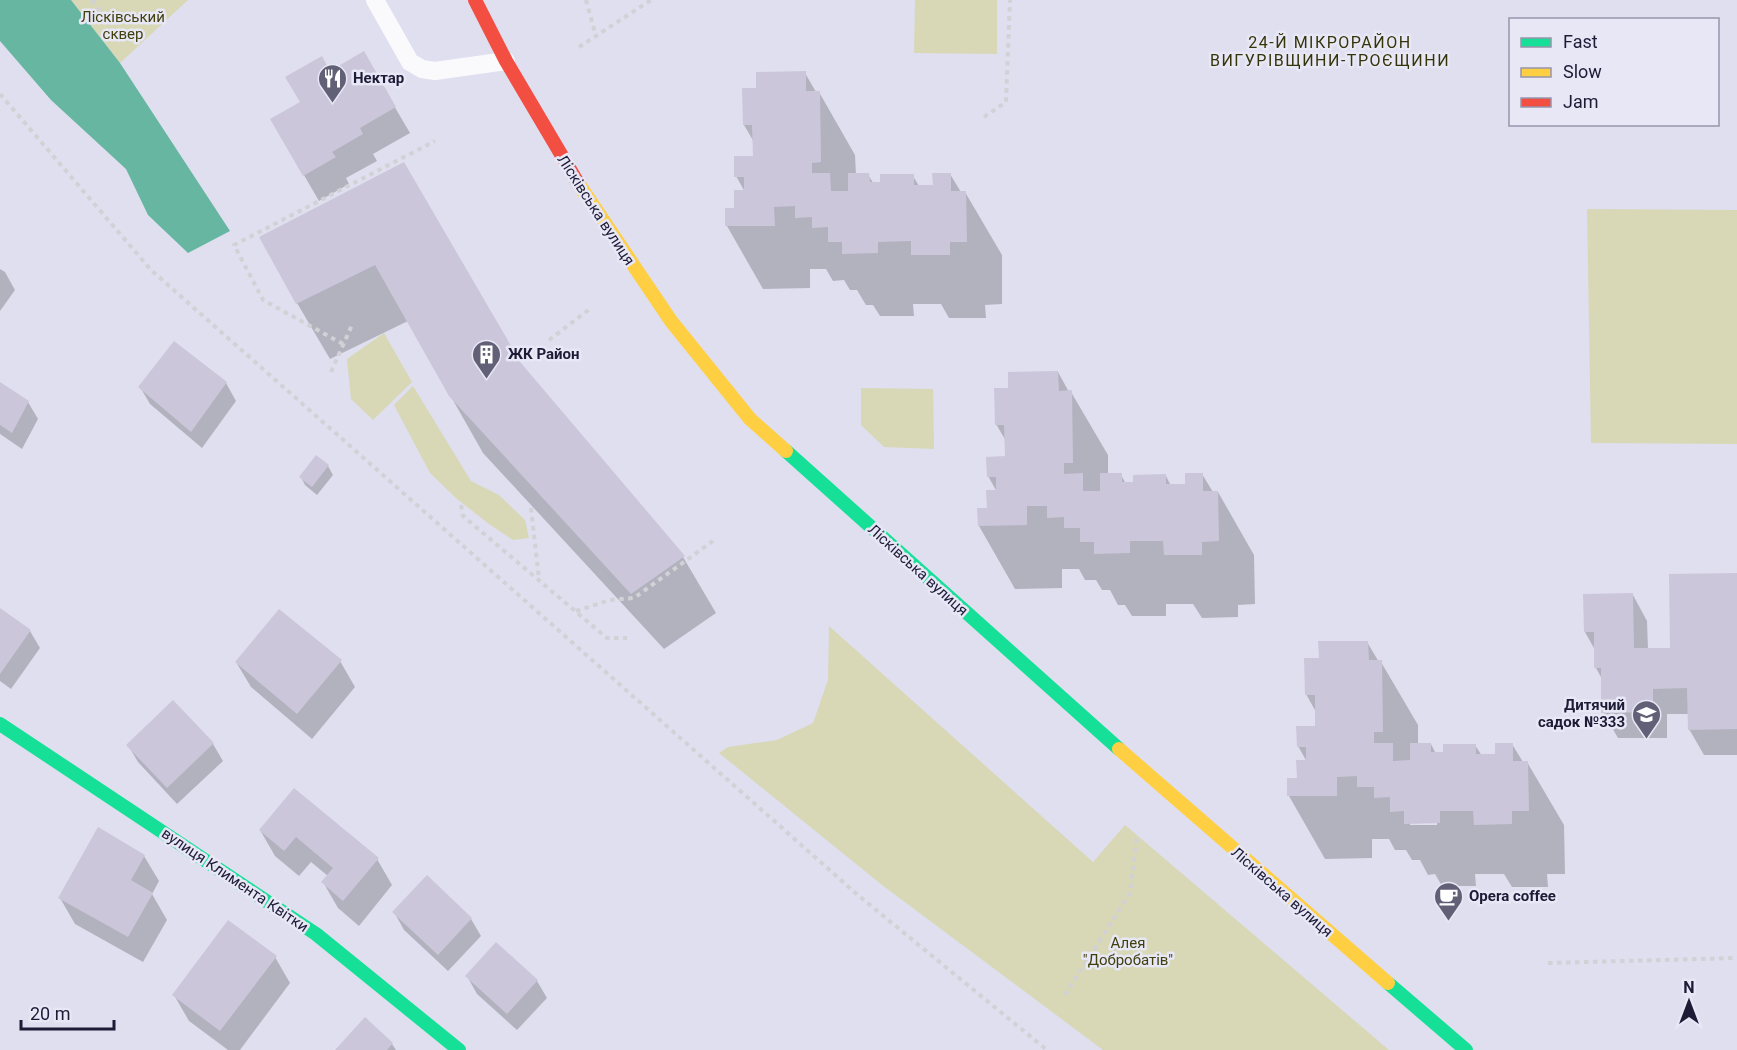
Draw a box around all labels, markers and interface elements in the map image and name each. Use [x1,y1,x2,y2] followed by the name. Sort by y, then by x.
[81,8,165,43] park label: Лісківський сквер
[1509,18,1719,126] legend
[1563,31,1598,52] text: Fast
[1210,33,1450,70] district label: 24-Й МІКРОРАЙОН ВИГУРІВЩИНИ-ТРОЄЩИНИ
[1563,61,1602,82] text: Slow
[316,62,348,104] restaurant icon: Нектар
[353,69,404,87] place label: Нектар
[1563,91,1599,112] text: Jam
[554,151,638,269] street label: Лісківська вулиця
[471,338,503,380] building icon: ЖК Район
[508,345,579,363] place label: ЖК Район
[864,520,972,620] street label: Лісківська вулиця
[1538,696,1625,731] place label: Дитячий садок №333
[1630,698,1662,740] school or university icon: Дитячий садок №333
[158,824,312,936] street label: вулиця Климента Квітки
[1228,843,1336,941] street label: Лісківська вулиця
[1432,880,1464,922] cafe icon: Opera coffee
[1469,887,1556,905] place label: Opera coffee
[1083,934,1173,969] park label: Алея "Добробатів"
[1659,972,1719,1032] north arrow
[1683,978,1695,997] text: N
[21,993,114,1031] scale bar
[30,1003,70,1024] text: 20 m

